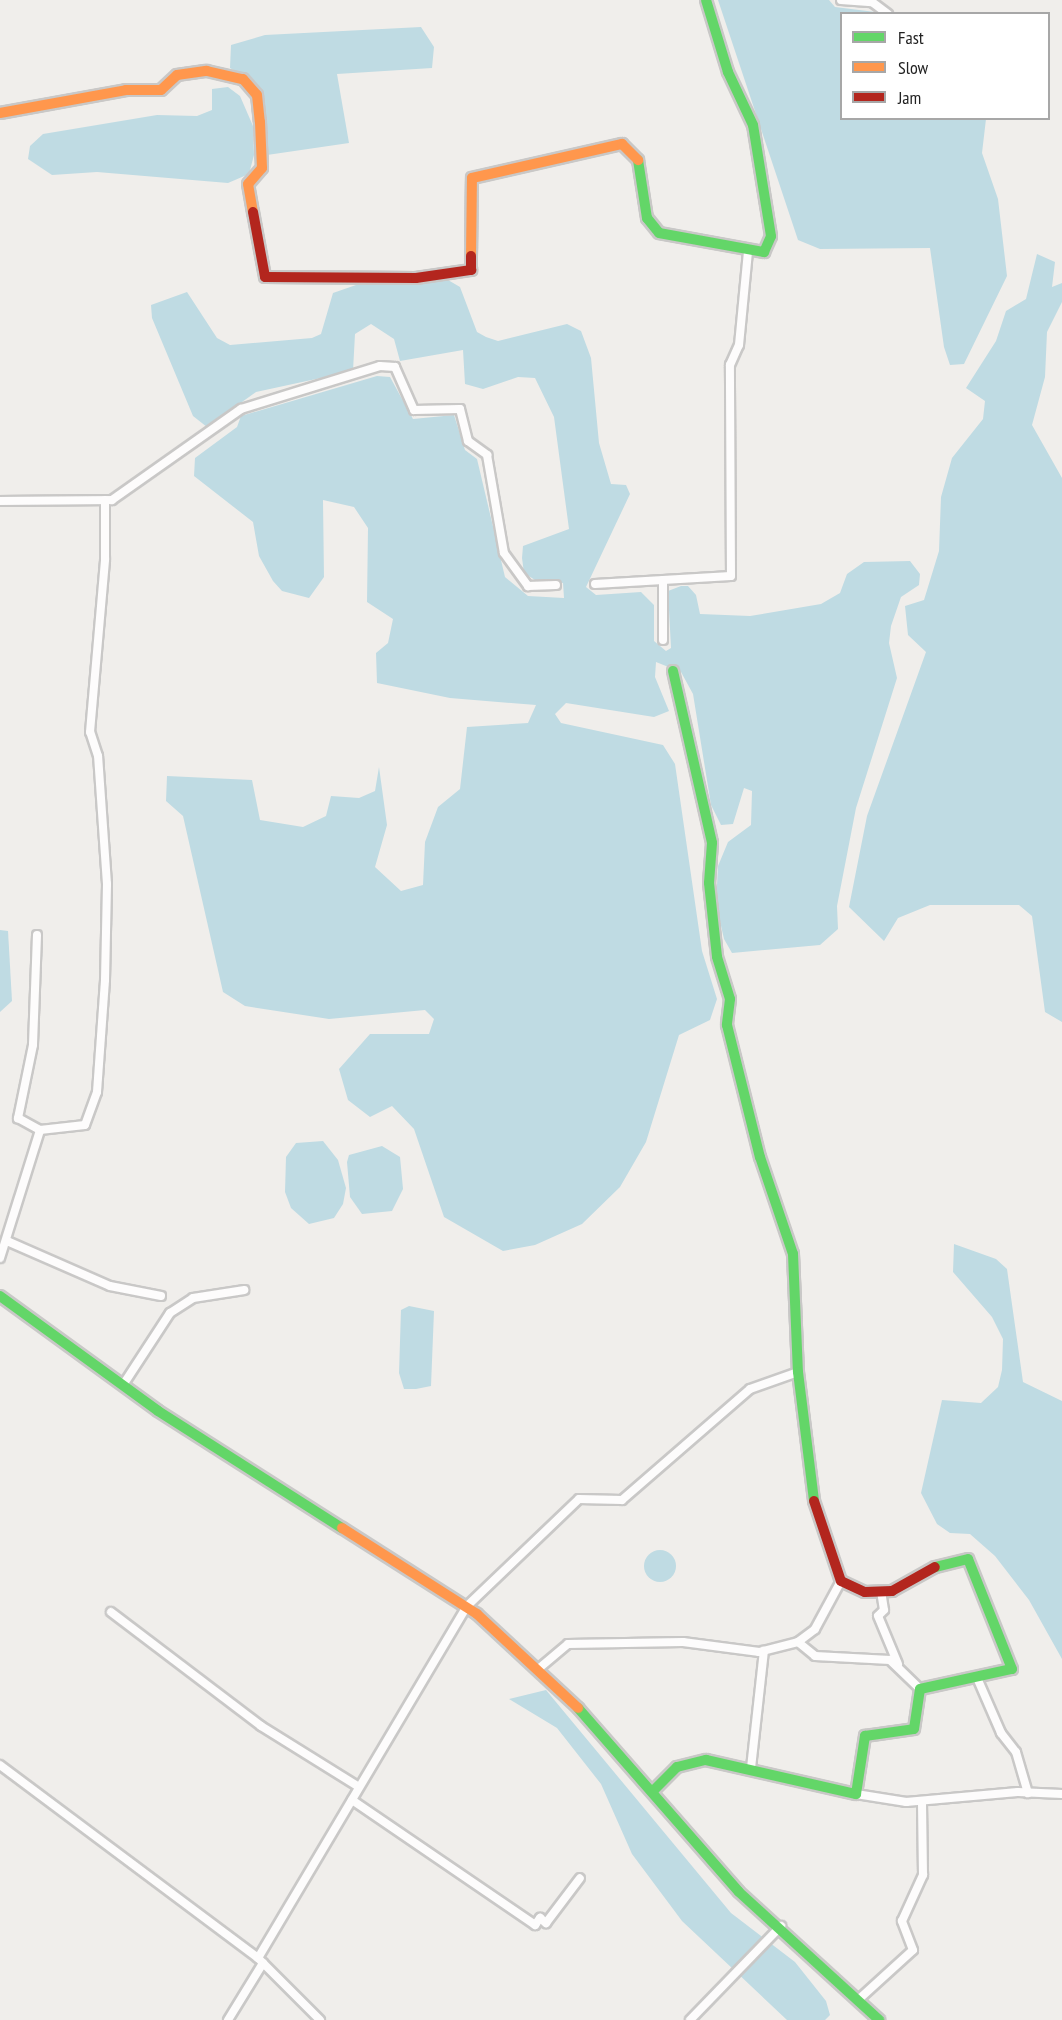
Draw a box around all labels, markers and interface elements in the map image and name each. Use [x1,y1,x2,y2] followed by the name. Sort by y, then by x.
[840,12,1050,120] legend
[898,26,924,49] text: Fast
[898,56,928,79] text: Slow
[898,86,921,109] text: Jam

